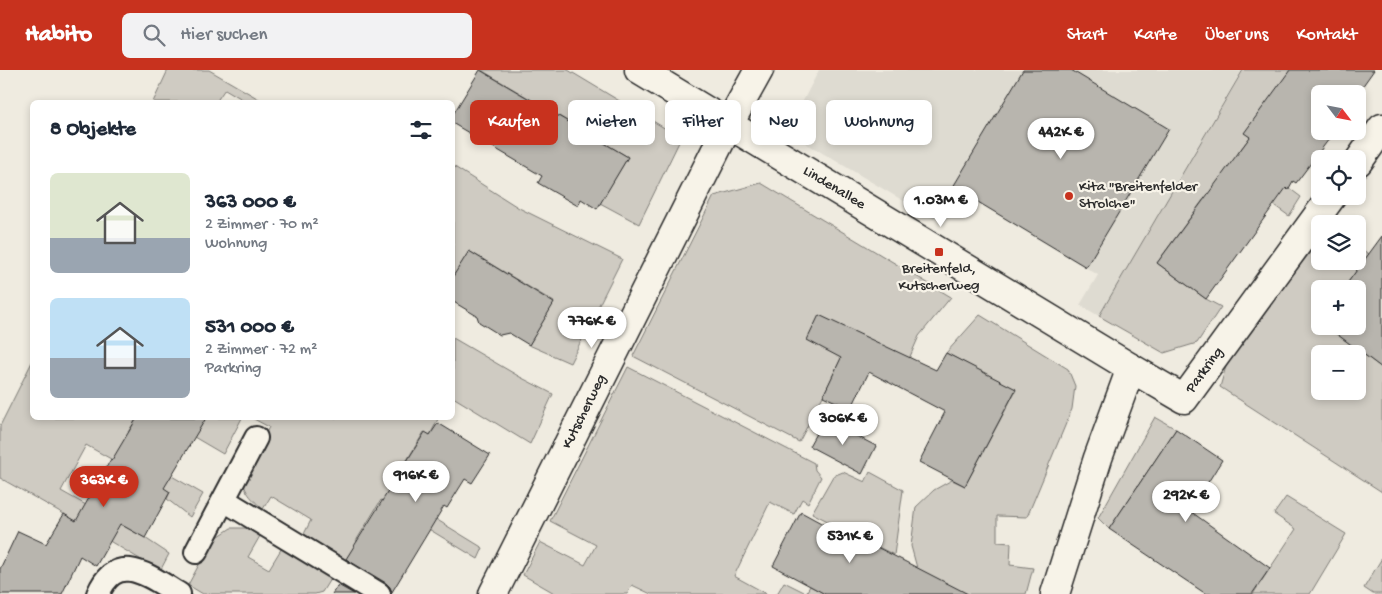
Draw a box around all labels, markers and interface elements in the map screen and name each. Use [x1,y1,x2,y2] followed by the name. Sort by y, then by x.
[122,13,472,58] search box
[25,21,92,50] text: Habito
[140,21,168,49] icon: search
[180,24,268,47] text: Hier suchen
[1067,25,1106,46] text: Start
[1134,25,1177,46] text: Karte
[1205,25,1268,46] text: Über uns
[1296,25,1357,46] text: Kontakt
[1311,85,1366,140] north arrow
[1311,85,1366,400] map controls
[470,100,558,145] chip: Kaufen
[568,100,655,145] chip: Mieten
[665,100,741,145] chip: Filter
[751,100,816,145] chip: Neu
[826,100,932,145] chip: Wohnung
[407,116,435,144] icon: filters
[50,118,136,143] text: 8 Objekte
[1020,118,1102,160] pin: 442K €
[1038,124,1084,143] text: 442K €
[1311,150,1366,205] button: locate
[799,162,869,214] street label: Lindenallee
[1079,178,1199,213] place label: Kita "Breitenfelder Strolche"
[895,186,987,228] pin: 1.03M €
[1063,190,1075,202] marker: Kita "Breitenfelder Strolche"
[205,191,296,216] text: 363 000 €
[914,192,968,211] text: 1.03M €
[90,193,150,253] icon: home
[1311,215,1366,270] button: layers
[205,216,319,235] text: 2 Zimmer · 70 m²
[205,235,267,254] text: Wohnung
[933,246,945,258] marker: Breitenfeld, Kutscherweg
[898,260,980,295] place label: Breitenfeld, Kutscherweg
[1311,280,1366,335] button: +
[551,306,633,349] pin: 776K €
[569,313,615,332] text: 776K €
[205,316,294,341] text: 531 000 €
[90,318,150,378] icon: home
[205,341,317,360] text: 2 Zimmer · 72 m²
[1181,344,1228,398] street label: Parkring
[1311,345,1366,400] button: −
[205,360,261,379] text: Parkring
[558,371,611,452] street label: Kutscherweg
[802,404,884,446] pin: 306K €
[819,410,867,429] text: 306K €
[375,460,457,503] pin: 916K €
[63,466,145,508] pin: 363K €
[394,467,438,486] text: 916K €
[81,472,127,491] text: 363K €
[1145,480,1227,523] pin: 292K €
[1163,487,1209,506] text: 292K €
[809,522,891,564] pin: 531K €
[827,528,873,547] text: 531K €

